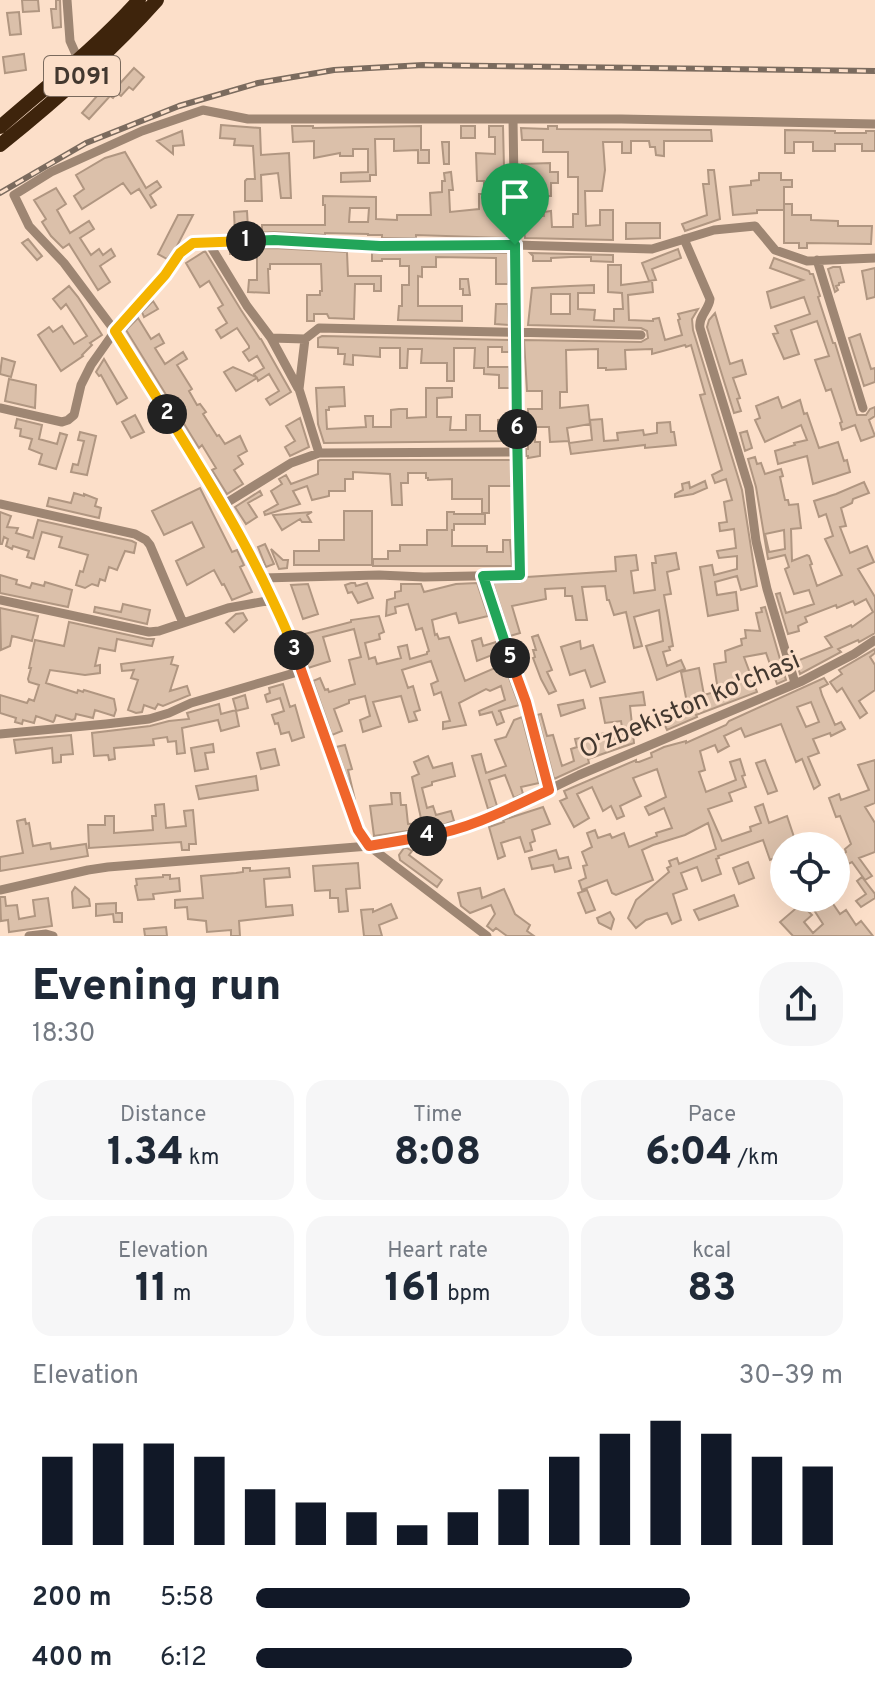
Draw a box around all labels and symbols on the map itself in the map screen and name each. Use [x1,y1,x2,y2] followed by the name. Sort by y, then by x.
[44,56,120,96] road number: D091
[481,163,549,245] pin
[226,221,266,261] pin: 1
[147,394,187,434] pin: 2
[497,409,537,449] pin: 6
[274,630,314,670] pin: 3
[490,638,530,678] pin: 5
[574,645,806,768] street label: O'zbekiston ko'chasi
[407,816,447,856] pin: 4

